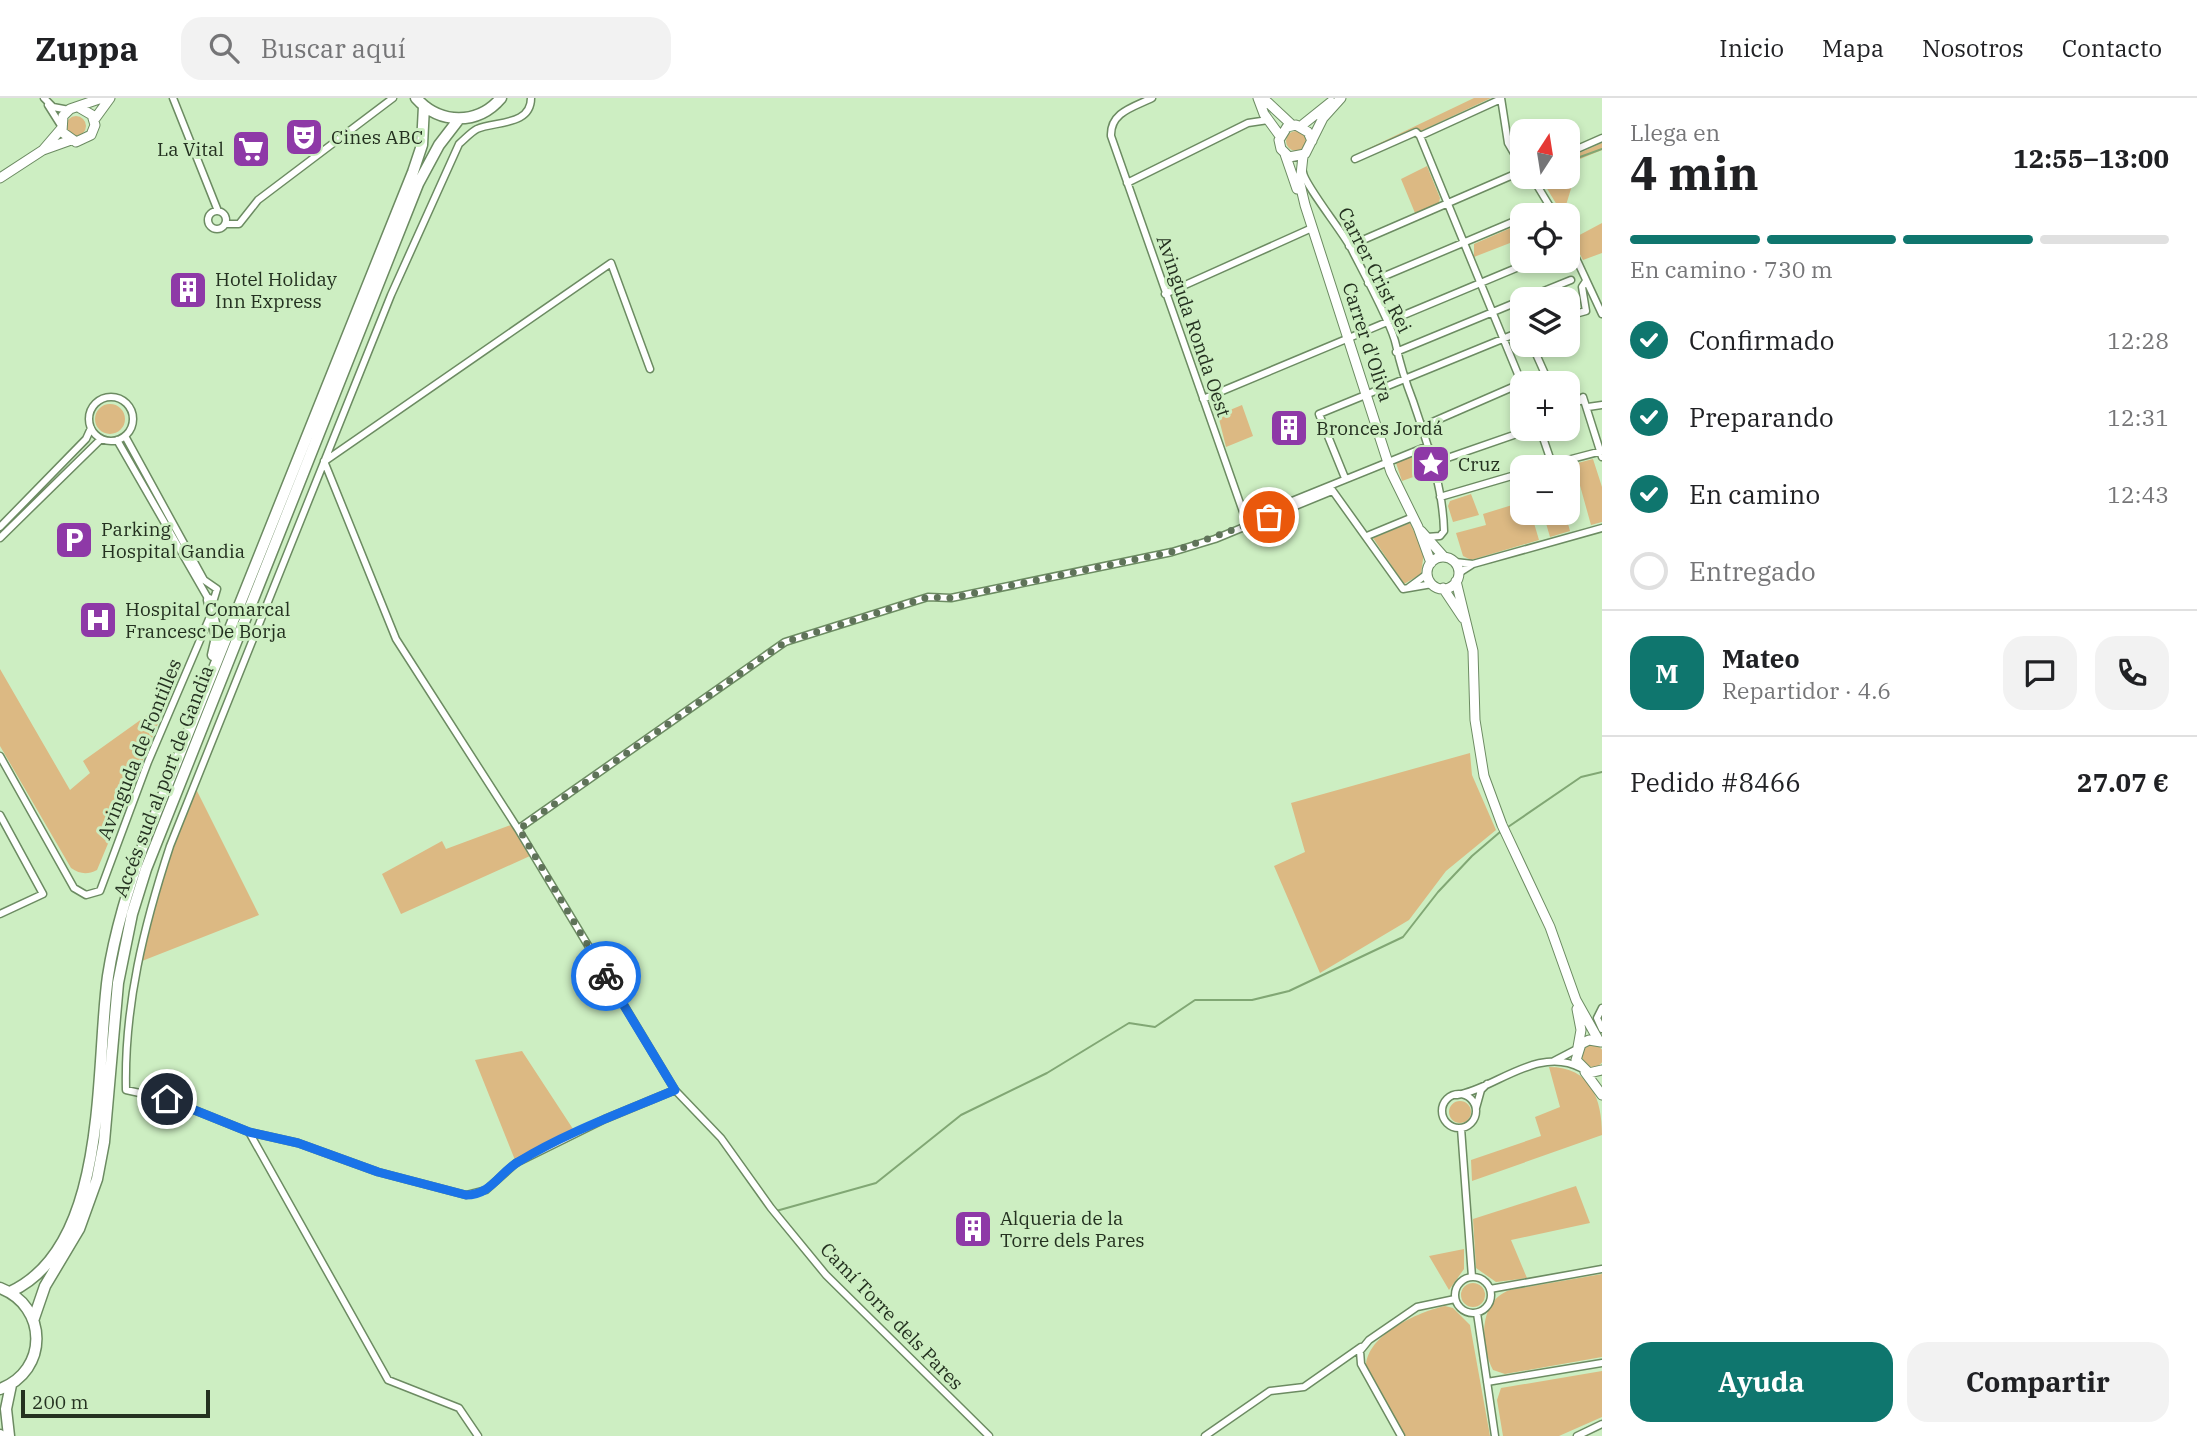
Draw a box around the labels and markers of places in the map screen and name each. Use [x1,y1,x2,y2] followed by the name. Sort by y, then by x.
[283,116,325,158] theatre icon: Cines ABC
[331,125,423,149] place label: Cines ABC
[230,128,272,170] supermarket icon: La Vital
[157,137,224,161] place label: La Vital
[215,267,338,313] place label: Hotel Holiday Inn Express
[167,269,209,311] building icon: Hotel Holiday Inn Express
[1268,407,1310,449] building icon: Bronces Jordá
[1316,416,1443,440] place label: Bronces Jordá
[1410,443,1452,485] place icon: Cruz
[1458,452,1500,476] place label: Cruz
[1239,487,1299,547] pin
[101,517,245,563] place label: Parking Hospital Gandia
[53,519,95,561] parking icon: Parking Hospital Gandia
[125,597,291,643] place label: Hospital Comarcal Francesc De Borja
[77,599,119,641] hospital icon: Hospital Comarcal Francesc De Borja
[137,1069,197,1129] pin
[1000,1206,1145,1252] place label: Alqueria de la Torre dels Pares
[952,1208,994,1250] building icon: Alqueria de la Torre dels Pares

